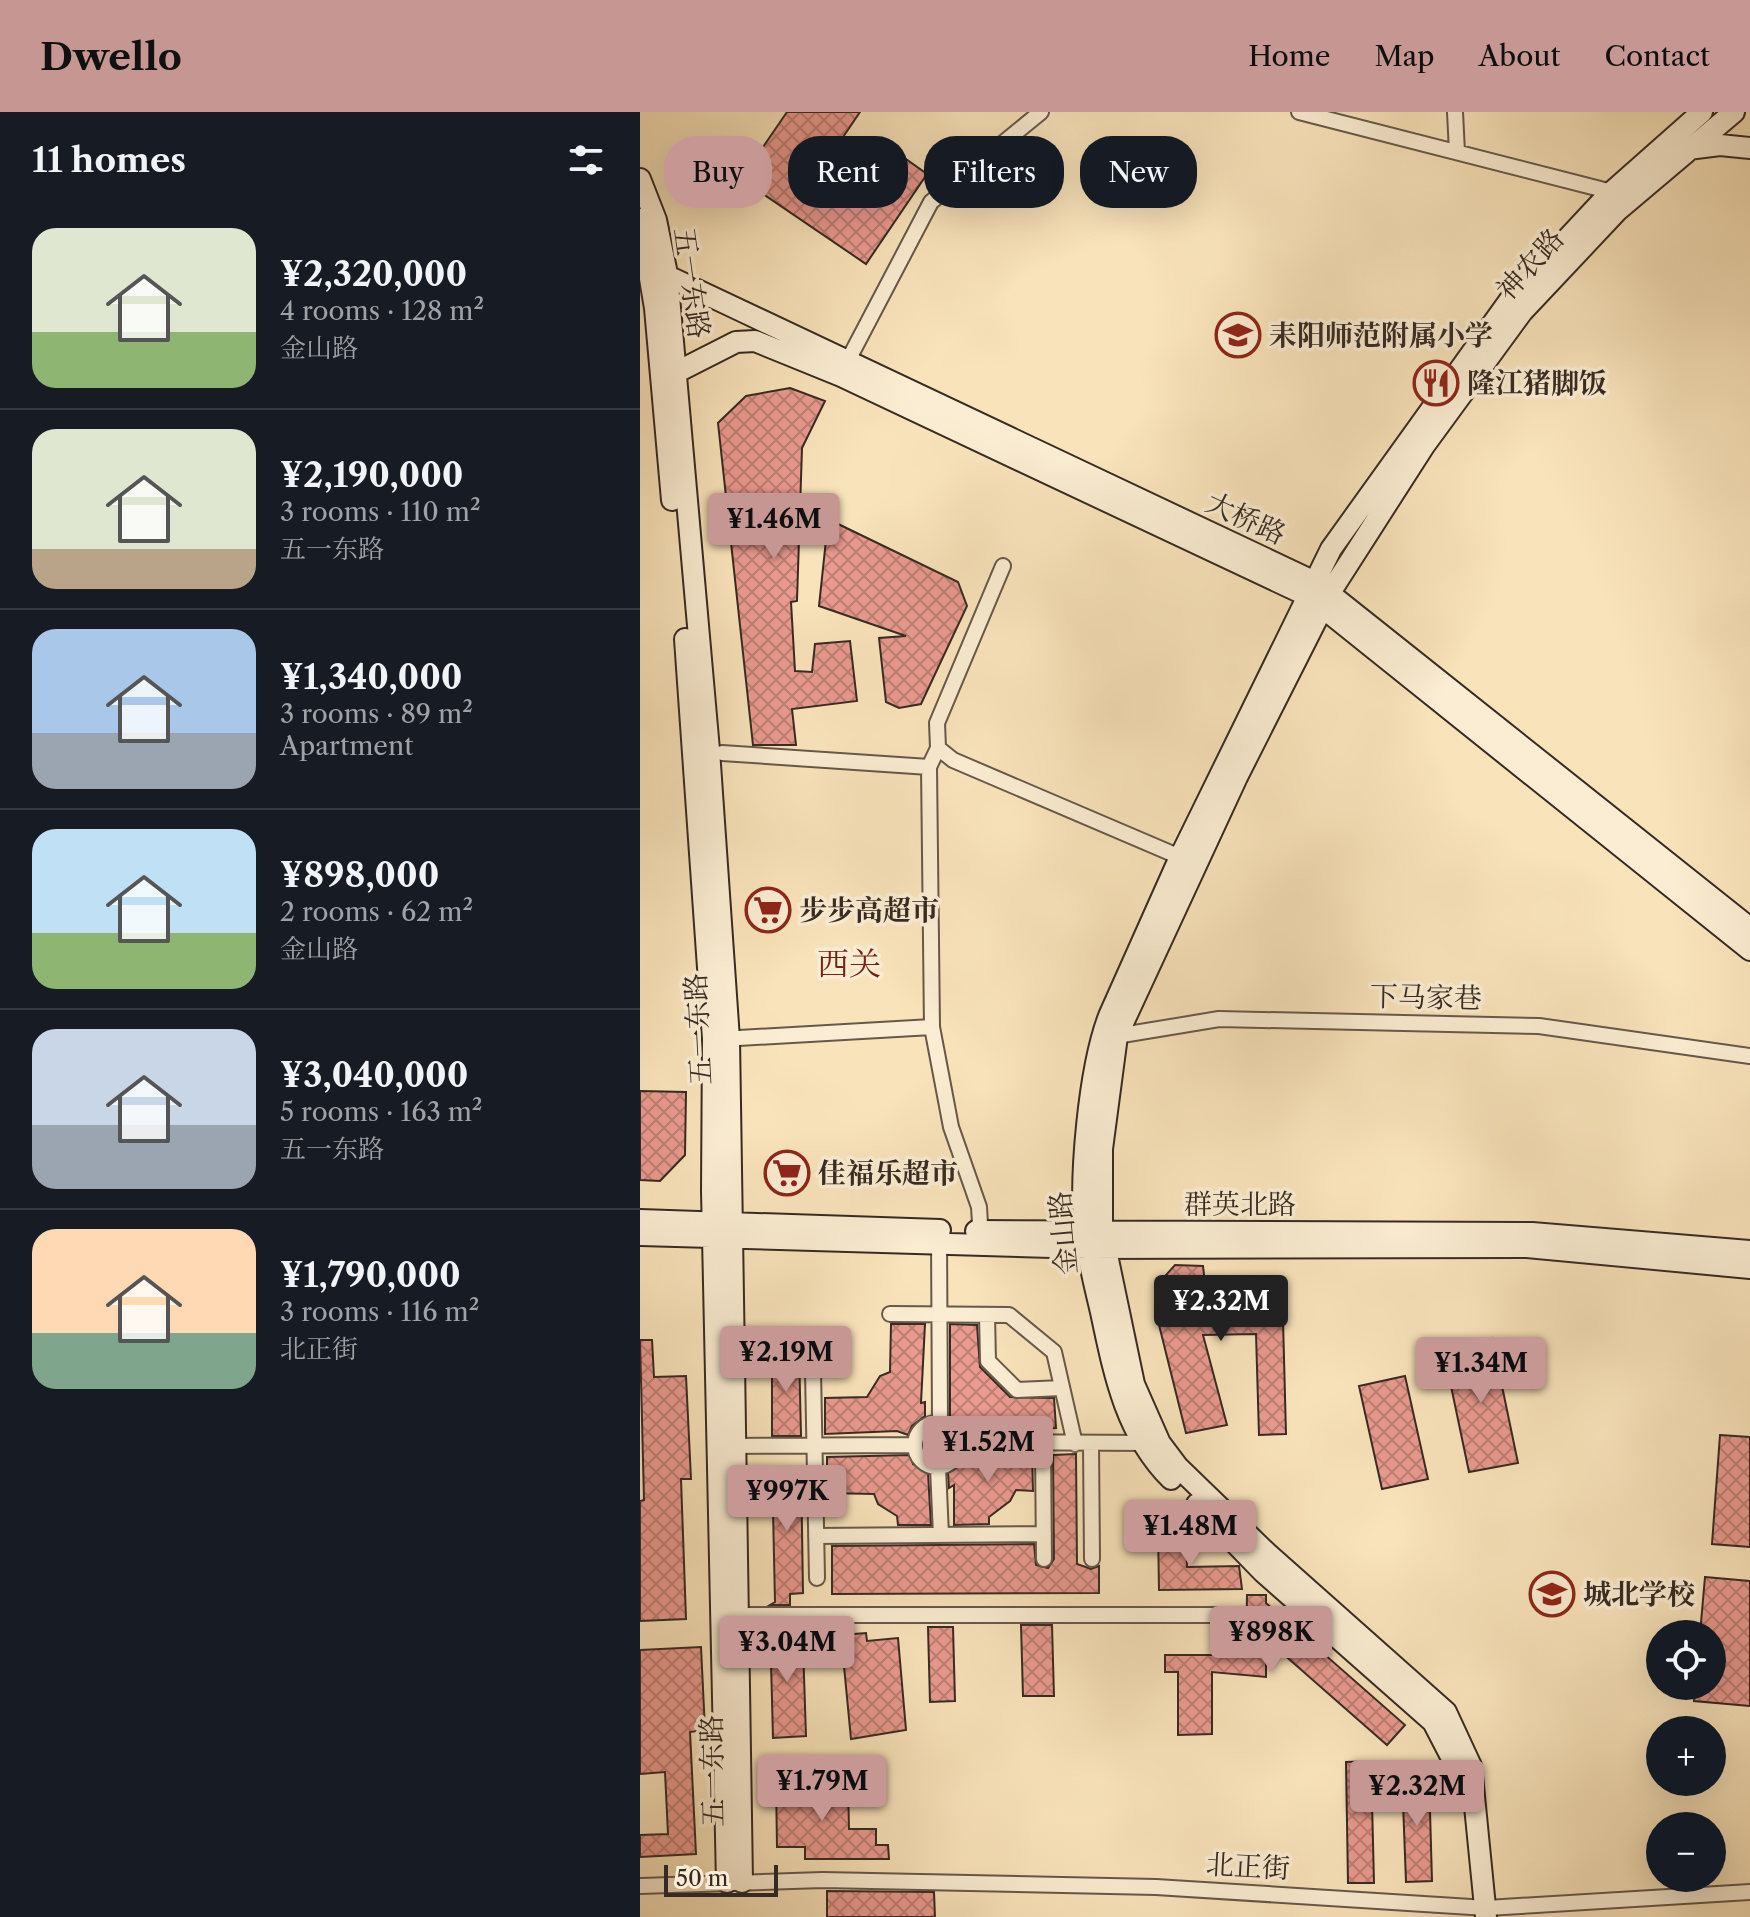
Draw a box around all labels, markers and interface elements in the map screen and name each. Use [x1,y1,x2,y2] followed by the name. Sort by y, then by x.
[40,33,182,80] text: Dwello
[1248,39,1330,73] text: Home
[1374,39,1434,73] text: Map
[1478,39,1560,73] text: About
[1604,39,1710,73] text: Contact
[664,136,772,208] chip: Buy
[788,136,908,208] chip: Rent
[924,136,1064,208] chip: Filters
[1080,136,1197,208] chip: New
[564,138,608,182] icon: filters
[32,139,186,181] text: 11 homes
[1489,221,1571,307] street label: 神农路
[667,225,717,341] street label: 五一东路
[280,253,467,295] text: ¥2,320,000
[96,260,192,356] icon: home
[280,295,484,327] text: 4 rooms · 128 m²
[1214,311,1262,359] school or university icon: 耒阳师范附属小学
[1269,318,1493,352] place label: 耒阳师范附属小学
[280,332,358,364] text: 金山路
[1412,359,1460,407] restaurant icon: 隆江猪脚饭
[1467,366,1607,400] place label: 隆江猪脚饭
[280,454,463,496] text: ¥2,190,000
[96,461,192,557] icon: home
[1201,485,1291,551] street label: 大桥路
[709,493,839,561] pin: ¥1.46M
[280,496,481,528] text: 3 rooms · 110 m²
[726,503,822,535] text: ¥1.46M
[280,533,384,565] text: 五一东路
[280,656,462,698] text: ¥1,340,000
[96,661,192,757] icon: home
[280,698,473,730] text: 3 rooms · 89 m²
[280,730,413,762] text: Apartment
[280,854,439,896] text: ¥898,000
[96,861,192,957] icon: home
[744,886,792,934] supermarket icon: 步步高超市
[799,893,939,927] place label: 步步高超市
[280,896,473,928] text: 2 rooms · 62 m²
[280,933,358,965] text: 金山路
[817,944,881,983] district label: 西关
[678,972,718,1086] street label: 五一东路
[1370,979,1482,1015] street label: 下马家巷
[280,1054,468,1096] text: ¥3,040,000
[96,1061,192,1157] icon: home
[280,1096,482,1128] text: 5 rooms · 163 m²
[280,1133,384,1165] text: 五一东路
[763,1149,811,1197] supermarket icon: 佳福乐超市
[818,1156,958,1190] place label: 佳福乐超市
[1184,1187,1296,1221] street label: 群英北路
[1042,1190,1084,1276] street label: 金山路
[280,1254,461,1296] text: ¥1,790,000
[96,1261,192,1357] icon: home
[1156,1275,1286,1343] pin: ¥2.32M
[1172,1285,1270,1317] text: ¥2.32M
[280,1296,479,1328] text: 3 rooms · 116 m²
[721,1326,851,1394] pin: ¥2.19M
[280,1333,358,1365] text: 北正街
[738,1336,834,1368] text: ¥2.19M
[1416,1337,1546,1405] pin: ¥1.34M
[1434,1347,1528,1379] text: ¥1.34M
[923,1416,1053,1484] pin: ¥1.52M
[941,1426,1035,1458] text: ¥1.52M
[731,1465,843,1533] pin: ¥997K
[745,1475,829,1507] text: ¥997K
[1125,1500,1255,1568] pin: ¥1.48M
[1142,1510,1238,1542] text: ¥1.48M
[1528,1570,1576,1618] school or university icon: 城北学校
[1583,1577,1695,1611] place label: 城北学校
[1215,1606,1327,1674] pin: ¥898K
[722,1616,852,1684] pin: ¥3.04M
[1228,1616,1314,1648] text: ¥898K
[1646,1620,1726,1892] map controls
[1646,1620,1726,1700] button: locate
[738,1626,836,1658] text: ¥3.04M
[694,1715,730,1827] street label: 五一东路
[1646,1716,1726,1796] button: +
[757,1755,887,1823] pin: ¥1.79M
[1352,1760,1482,1828] pin: ¥2.32M
[775,1765,869,1797] text: ¥1.79M
[1368,1770,1466,1802] text: ¥2.32M
[1646,1812,1726,1892] button: −
[1205,1847,1291,1885] street label: 北正街
[664,1861,778,1897] scale bar
[676,1865,728,1892] text: 50 m

